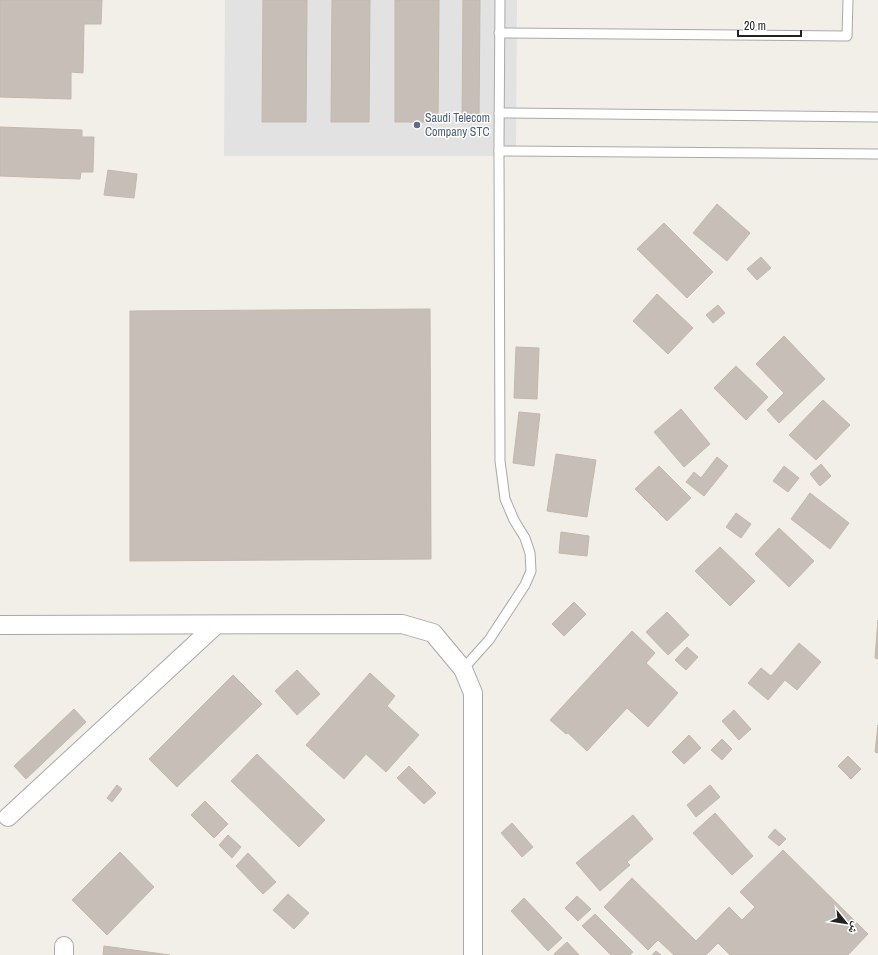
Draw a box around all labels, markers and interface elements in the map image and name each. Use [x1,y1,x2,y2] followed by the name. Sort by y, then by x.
[738,12,801,38] scale bar
[744,18,766,34] text: 20 m
[425,110,490,140] place label: Saudi Telecom Company STC
[412,120,422,130] marker: Saudi Telecom Company STC
[826,903,866,943] north arrow
[845,919,864,937] text: ش

